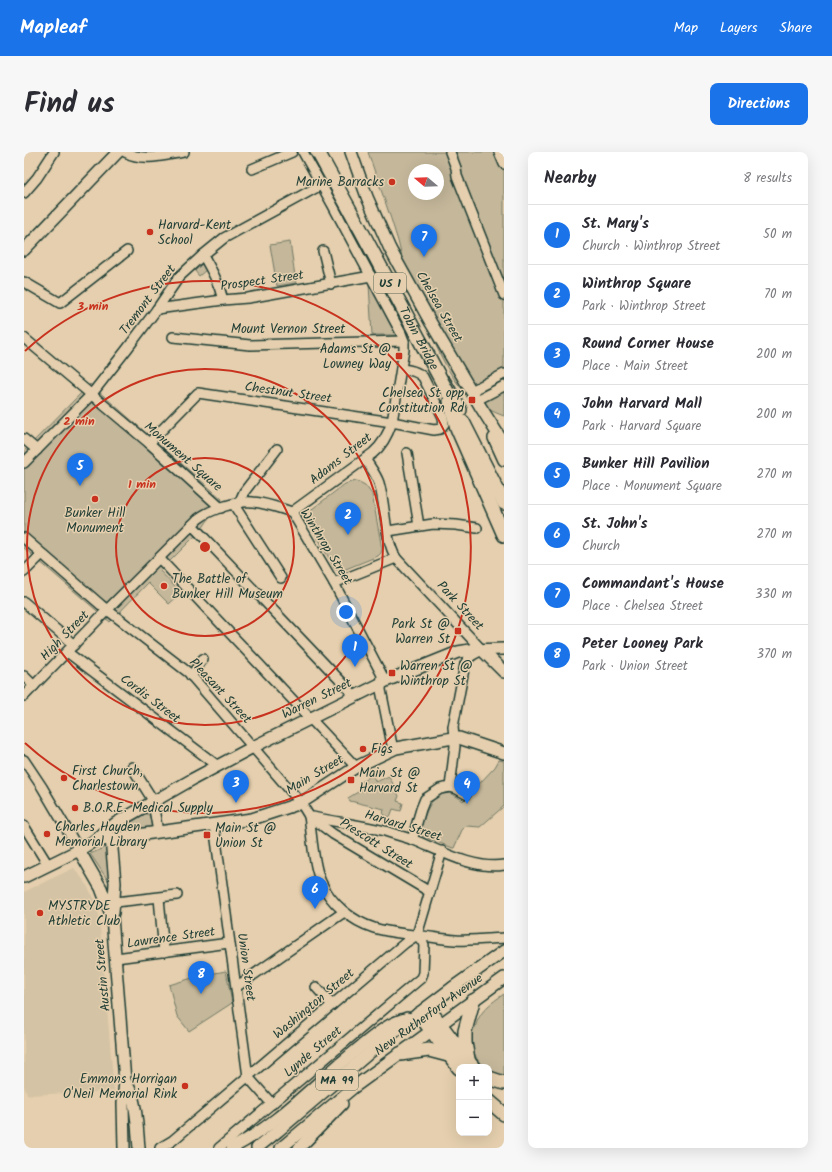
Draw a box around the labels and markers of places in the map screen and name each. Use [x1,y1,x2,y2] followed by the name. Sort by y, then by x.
[296,172,384,193] place label: Marine Barracks
[387,177,397,187] marker: Marine Barracks
[158,215,232,251] place label: Harvard-Kent School
[411,224,437,257] pin: 7
[145,227,155,237] marker: Harvard-Kent School
[320,339,392,375] place label: Adams St @ Lowney Way
[394,351,404,361] marker: Adams St @ Lowney Way
[378,383,465,419] place label: Chelsea St opp Constitution Rd
[467,395,477,405] marker: Chelsea St opp Constitution Rd
[67,453,93,486] pin: 5
[90,494,100,504] marker: Bunker Hill Monument
[335,502,361,535] pin: 2
[64,503,126,539] place label: Bunker Hill Monument
[198,540,212,554] centre of rings
[172,569,283,605] place label: The Battle of Bunker Hill Museum
[159,581,169,591] marker: The Battle of Bunker Hill Museum
[392,614,451,650] place label: Park St @ Warren St
[453,626,463,636] marker: Park St @ Warren St
[342,634,368,667] pin: 1
[400,656,473,692] place label: Warren St @ Winthrop St
[387,668,397,678] marker: Warren St @ Winthrop St
[371,739,393,760] place label: Figs
[358,744,368,754] marker: Figs
[72,761,143,797] place label: First Church, Charlestown
[359,763,420,799] place label: Main St @ Harvard St
[223,770,249,803] pin: 3
[454,771,480,804] pin: 4
[59,773,69,783] marker: First Church, Charlestown
[346,775,356,785] marker: Main St @ Harvard St
[83,798,214,819] place label: B.O.R.E. Medical Supply
[70,803,80,813] marker: B.O.R.E. Medical Supply
[55,817,148,853] place label: Charles Hayden Memorial Library
[215,818,276,854] place label: Main St @ Union St
[42,829,52,839] marker: Charles Hayden Memorial Library
[202,830,212,840] marker: Main St @ Union St
[302,876,328,909] pin: 6
[48,896,120,932] place label: MYSTRYDE Athletic Club
[35,908,45,918] marker: MYSTRYDE Athletic Club
[188,961,214,994] pin: 8
[63,1069,178,1105] place label: Emmons Horrigan O'Neil Memorial Rink
[180,1081,190,1091] marker: Emmons Horrigan O'Neil Memorial Rink

